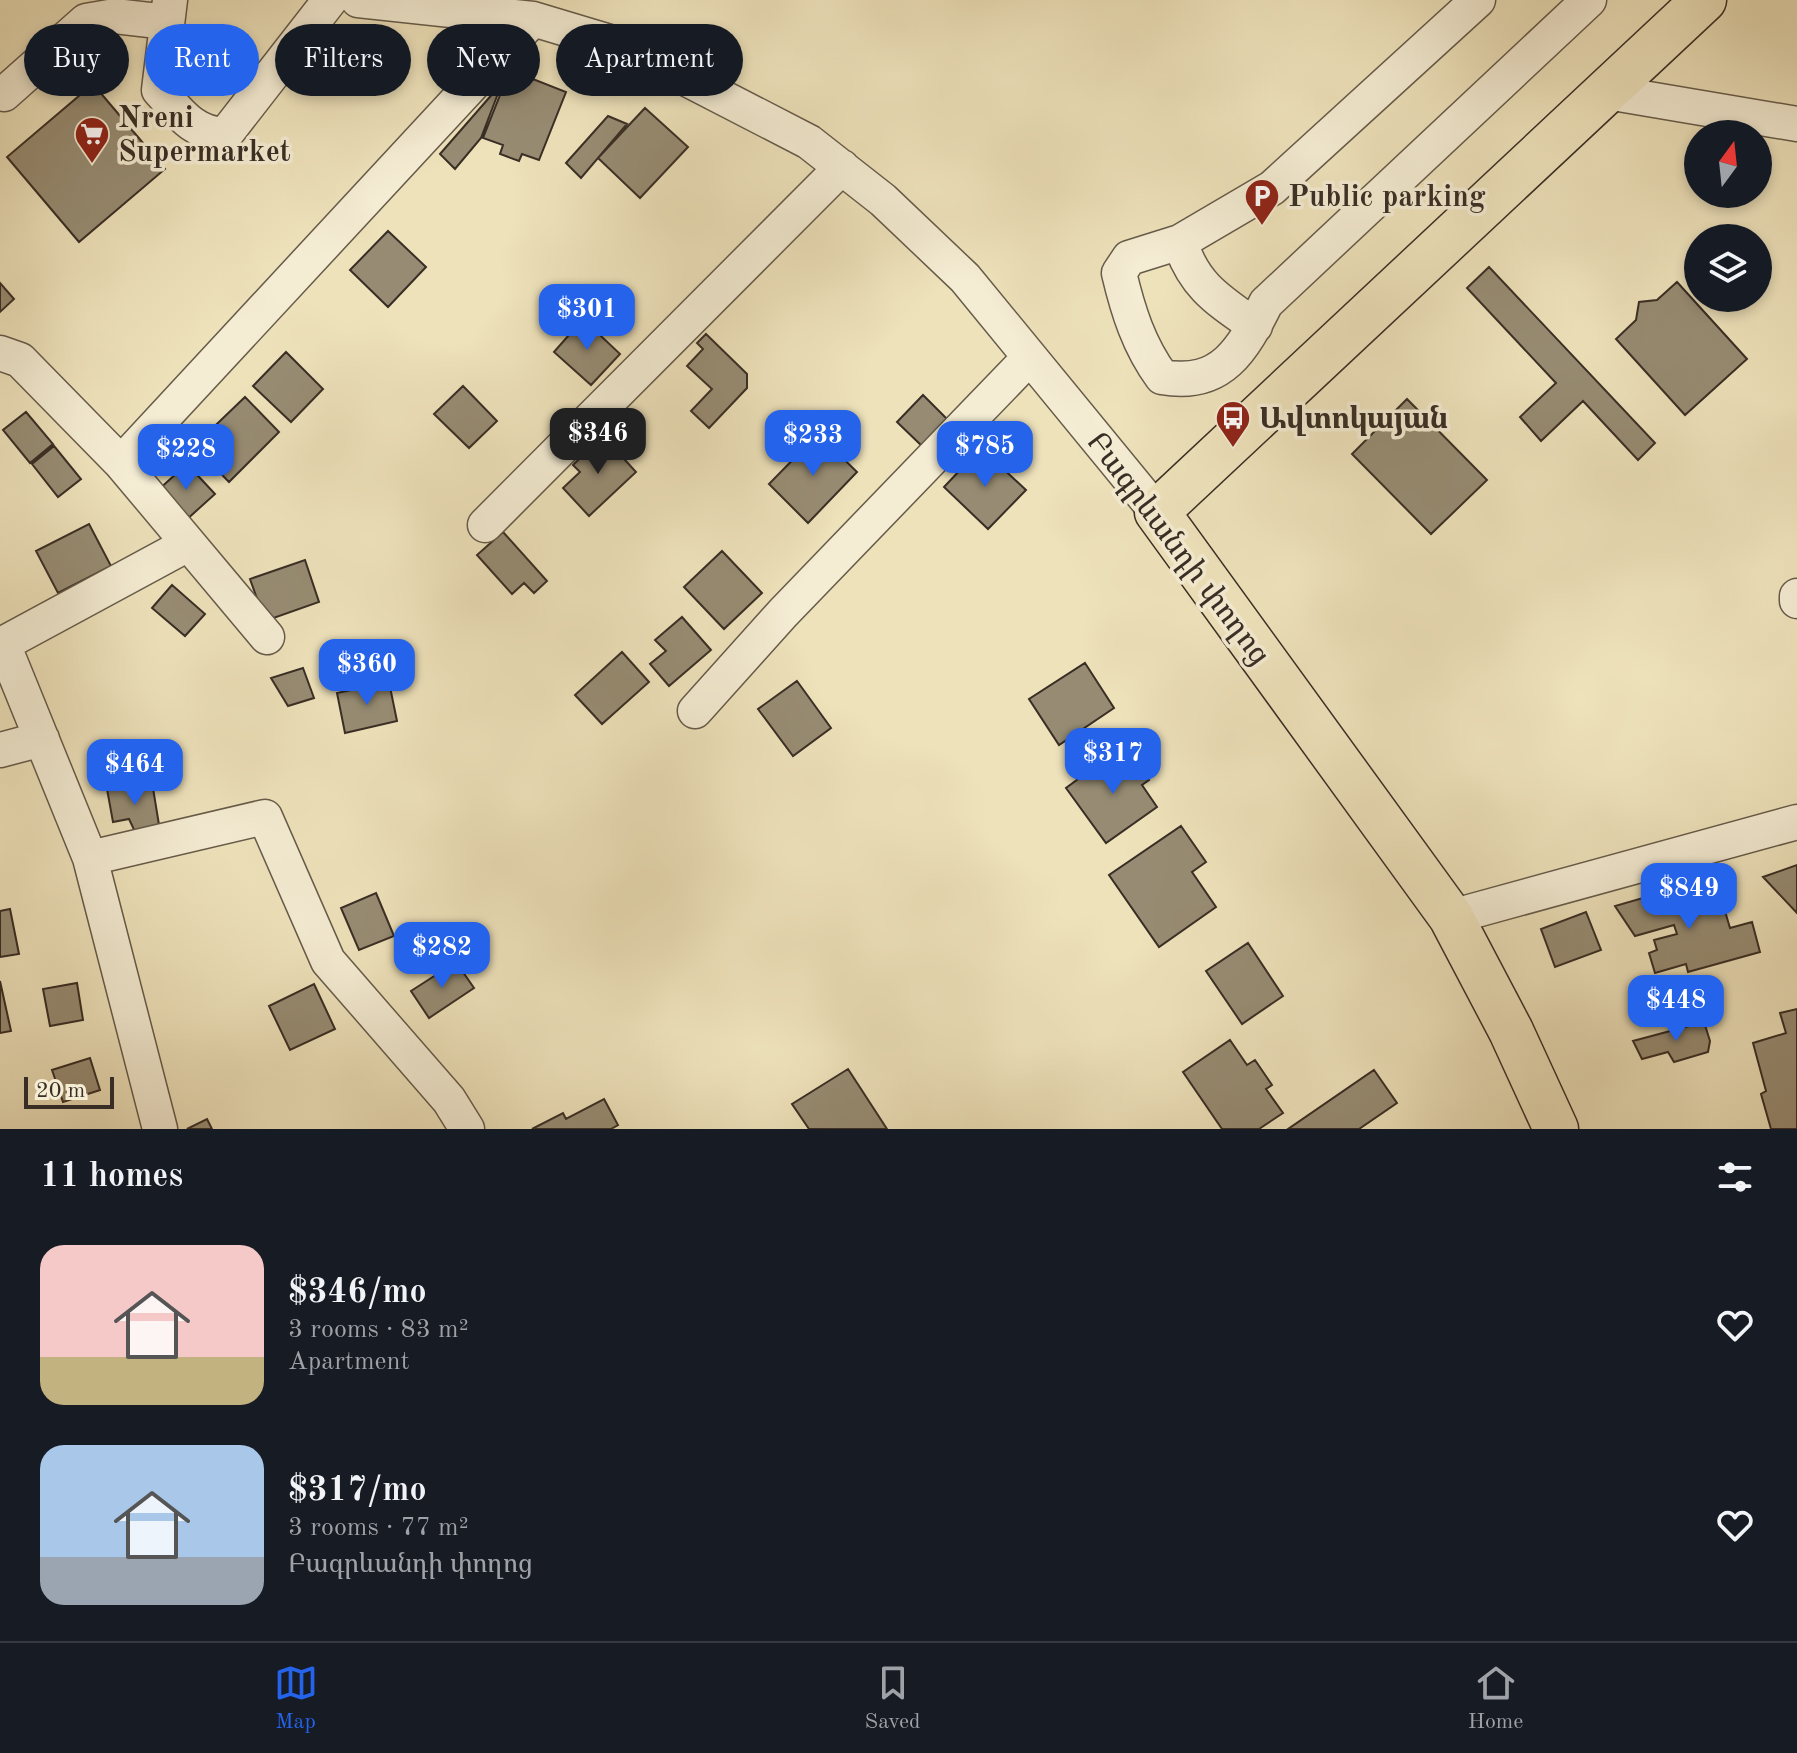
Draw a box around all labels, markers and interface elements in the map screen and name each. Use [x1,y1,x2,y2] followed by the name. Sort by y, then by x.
[24,24,129,96] chip: Buy
[145,24,259,96] chip: Rent
[275,24,411,96] chip: Filters
[427,24,540,96] chip: New
[556,24,743,96] chip: Apartment
[118,104,291,168] place label: Nreni Supermarket
[73,115,111,165] supermarket icon: Nreni Supermarket
[1684,120,1772,208] north arrow
[1684,120,1772,312] map controls
[1243,177,1281,227] parking icon: Public parking
[1288,183,1486,213] place label: Public parking
[1684,224,1772,312] button: layers
[540,284,634,352] pin: $301
[557,297,617,323] text: $301
[1214,399,1252,449] bus stop icon: Ավտոկայան
[1259,405,1448,436] place label: Ավտոկայան
[551,408,645,476] pin: $346
[766,410,860,478] pin: $233
[568,421,628,447] text: $346
[938,421,1032,489] pin: $785
[783,423,843,449] text: $233
[139,424,233,492] pin: $228
[1080,427,1274,672] street label: Բագրևանդի փողոց
[955,434,1015,460] text: $785
[156,437,216,463] text: $228
[320,639,414,707] pin: $360
[337,652,397,678] text: $360
[1066,728,1160,796] pin: $317
[88,739,182,807] pin: $464
[1083,741,1143,767] text: $317
[105,752,165,778] text: $464
[1642,863,1736,931] pin: $849
[1659,876,1719,902] text: $849
[395,922,489,990] pin: $282
[412,935,472,961] text: $282
[1629,975,1723,1043] pin: $448
[1646,988,1706,1014] text: $448
[24,1073,114,1109] scale bar
[36,1080,85,1102] text: 20 m
[1713,1155,1757,1199] icon: filters
[40,1160,183,1194] text: 11 homes
[288,1276,427,1310] text: $346/mo
[104,1277,200,1373] icon: home
[1713,1303,1757,1347] icon: heart
[288,1317,469,1343] text: 3 rooms · 83 m²
[288,1349,410,1375] text: Apartment
[288,1474,427,1508] text: $317/mo
[104,1477,200,1573] icon: home
[1713,1503,1757,1547] icon: heart
[288,1515,469,1541] text: 3 rooms · 77 m²
[288,1552,533,1578] text: Բագրևանդի փողոց
[274,1661,318,1736] tab: Map
[865,1661,921,1736] tab: Saved
[1468,1661,1523,1736] tab: Home

